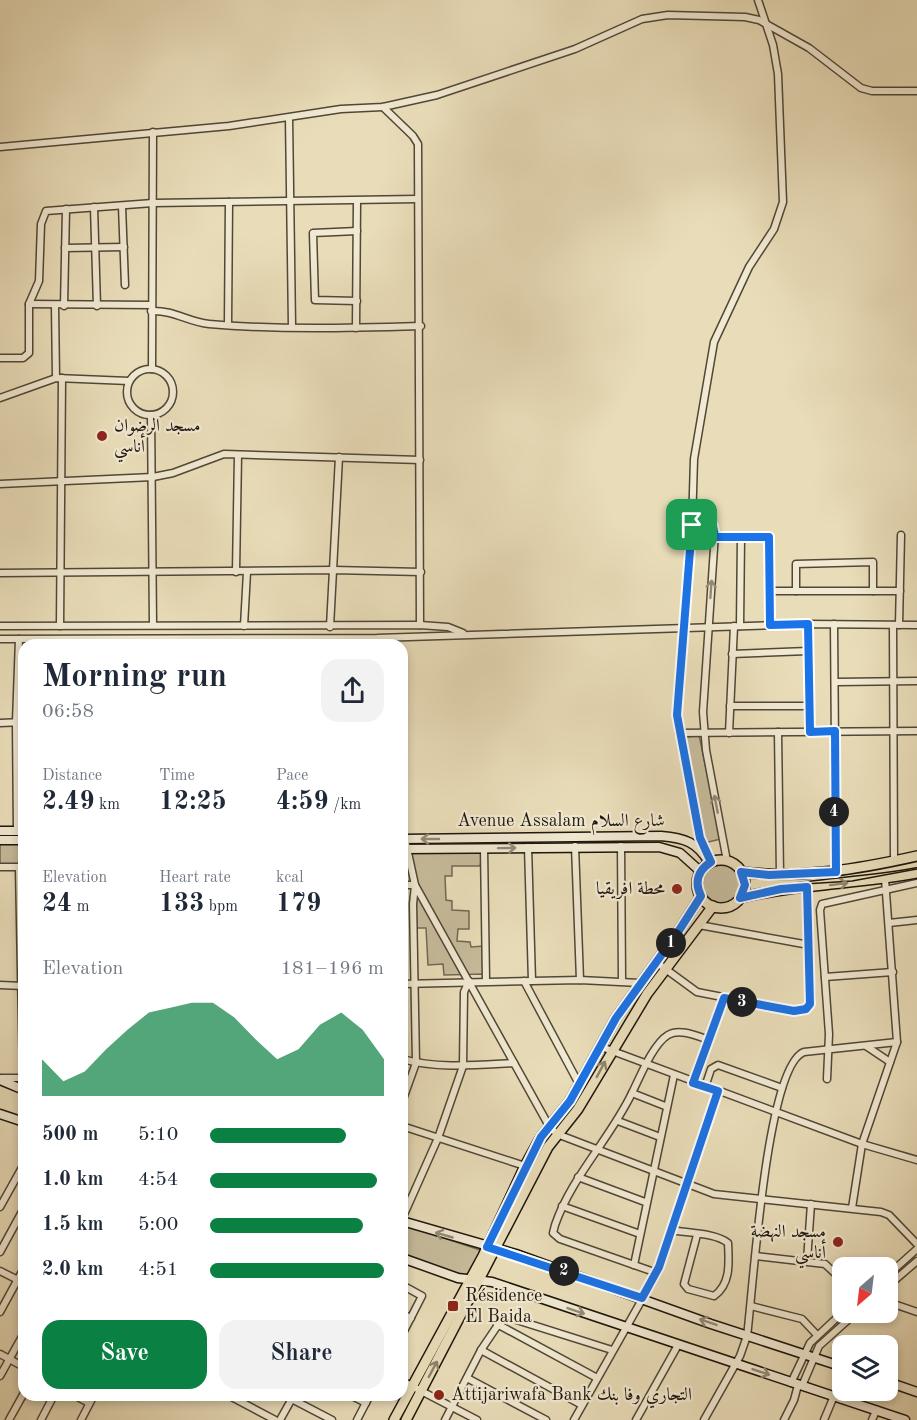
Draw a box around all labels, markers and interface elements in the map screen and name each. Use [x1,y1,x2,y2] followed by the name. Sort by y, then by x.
[114,417,200,463] place label: مسجد الرضوان أناسي
[95,429,109,443] marker: مسجد الرضوان أناسي
[666,499,717,550] pin
[675,508,708,541] icon: arrive
[706,579,717,599] one-way arrow
[321,659,384,722] button: share
[42,661,227,694] text: Morning run
[42,702,94,722] text: 06:58
[42,768,102,784] text: Distance
[159,768,195,784] text: Time
[276,768,308,784] text: Pace
[42,789,95,815] text: 2.49
[159,789,227,815] text: 12:25
[276,789,329,815] text: 4:59
[710,794,721,814] one-way arrow
[95,797,120,813] text: km
[329,797,361,813] text: /km
[819,797,849,827] pin: 4
[829,804,839,820] text: 4
[457,812,665,836] street label: Avenue Assalam شارع السلام
[421,833,441,845] one-way arrow
[496,842,516,853] one-way arrow
[42,870,107,886] text: Elevation
[159,870,231,886] text: Heart rate
[276,870,304,886] text: kcal
[829,878,849,889] one-way arrow
[596,880,665,900] place label: محطة افريقيا
[670,882,684,896] marker: محطة افريقيا
[42,891,72,917] text: 24
[159,891,204,917] text: 133
[276,891,321,917] text: 179
[72,899,89,915] text: m
[204,899,238,915] text: bpm
[656,928,686,958] pin: 1
[666,935,676,951] text: 1
[42,959,123,979] text: Elevation
[281,959,384,979] text: 181–196 m
[727,987,757,1017] pin: 3
[737,994,747,1010] text: 3
[596,1060,607,1078] one-way arrow
[42,1125,98,1145] text: 500 m
[138,1125,178,1145] text: 5:10
[42,1170,104,1190] text: 1.0 km
[138,1170,178,1190] text: 4:54
[42,1215,104,1235] text: 1.5 km
[138,1215,178,1235] text: 5:00
[751,1223,827,1269] place label: مسجد النهضة أناسي
[435,1228,454,1240] one-way arrow
[831,1235,845,1249] marker: مسجد النهضة أناسي
[549,1256,579,1286] pin: 2
[832,1257,898,1323] north arrow
[832,1257,898,1401] map controls
[42,1260,104,1280] text: 2.0 km
[138,1260,178,1280] text: 4:51
[559,1263,569,1279] text: 2
[465,1287,542,1326] place label: Résidence El Baida
[446,1299,460,1313] marker: Résidence El Baida
[566,1306,585,1317] one-way arrow
[699,1316,718,1327] one-way arrow
[42,1320,207,1389] button: Save
[219,1320,384,1389] button: Share
[832,1335,898,1401] button: layers
[428,1360,439,1378] one-way arrow
[751,1368,770,1379] one-way arrow
[451,1386,692,1409] place label: Attijariwafa Bank التجاري وفا بنك
[432,1388,446,1402] marker: Attijariwafa Bank التجاري وفا بنك

